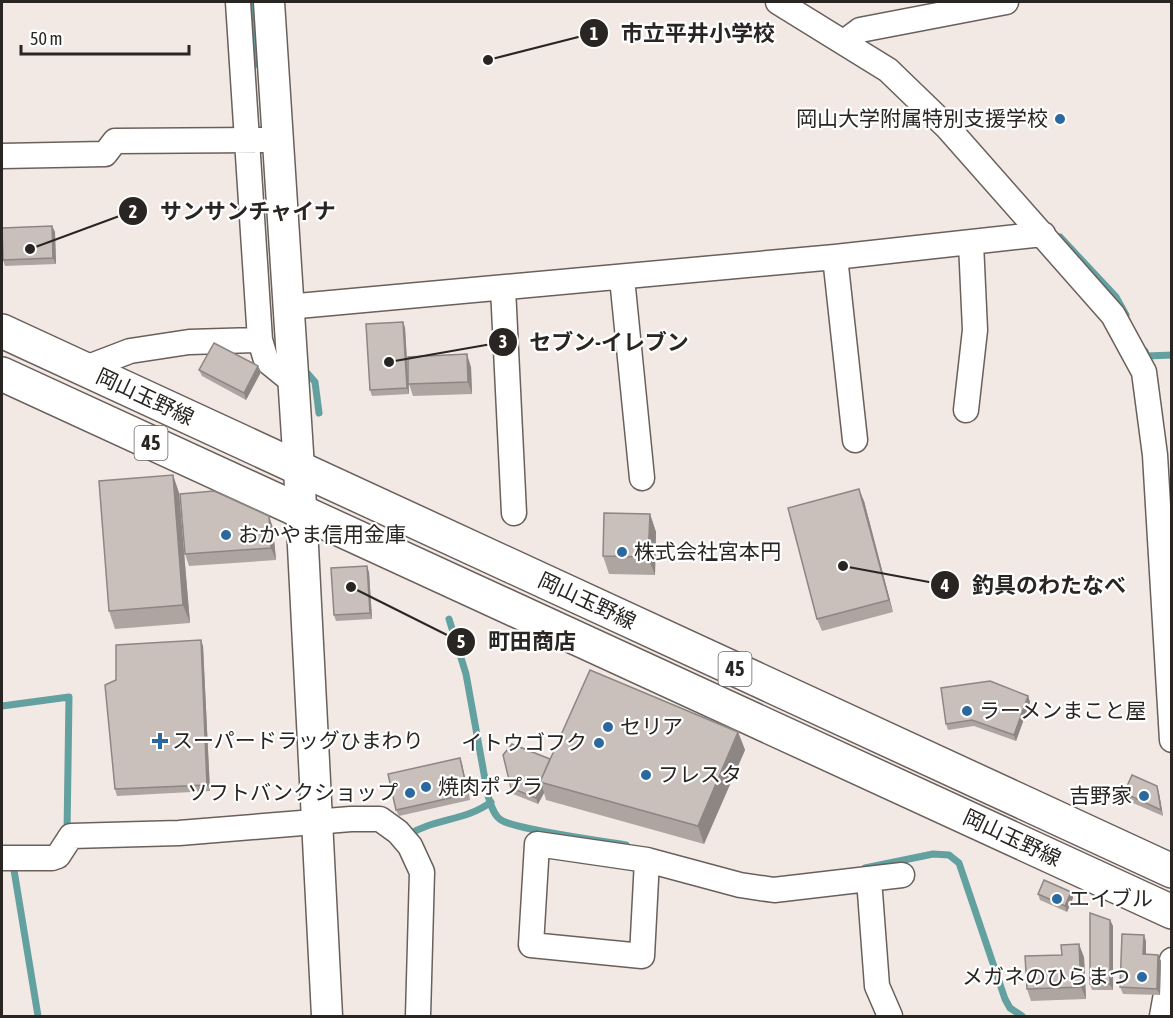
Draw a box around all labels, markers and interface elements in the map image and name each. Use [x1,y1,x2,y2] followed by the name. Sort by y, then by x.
[579,13,787,53] callout: 市立平井小学校
[21,18,189,56] scale bar
[621,20,775,46] text: 市立平井小学校
[590,23,598,44] text: 1
[30,28,62,49] text: 50 m
[796,106,1048,130] place label: 岡山大学附属特別支援学校
[1053,112,1067,126] marker: 岡山大学附属特別支援学校
[118,191,348,231] callout: サンサンチャイナ
[160,198,336,224] text: サンサンチャイナ
[129,201,137,222] text: 2
[488,322,701,362] callout: セブン-イレブン
[529,329,689,355] text: セブン-イレブン
[499,331,507,352] text: 3
[93,363,198,429] street label: 岡山玉野線
[134,426,168,460] road number: 45
[238,522,406,546] place label: おかやま信用金庫
[219,528,233,542] marker: おかやま信用金庫
[634,539,781,563] place label: 株式会社宮本円
[615,545,629,559] marker: 株式会社宮本円
[930,565,1138,605] callout: 釣具のわたなべ
[535,567,640,633] street label: 岡山玉野線
[972,572,1126,598] text: 釣具のわたなべ
[940,575,949,596] text: 4
[446,622,588,662] callout: 町田商店
[488,628,576,654] text: 町田商店
[457,631,465,652] text: 5
[718,652,752,686] road number: 45
[979,698,1146,722] place label: ラーメンまこと屋
[960,704,974,718] marker: ラーメンまこと屋
[620,714,683,738] place label: セリア
[601,720,615,734] marker: セリア
[172,728,424,752] place label: スーパードラッグひまわり
[461,730,587,754] place label: イトウゴフク
[153,734,167,748] marker: スーパードラッグひまわり
[592,736,606,750] marker: イトウゴフク
[658,762,742,786] place label: フレスタ
[639,768,653,782] marker: フレスタ
[438,774,543,798] place label: 焼肉ポプラ
[187,780,398,804] place label: ソフトバンクショップ
[419,780,433,794] marker: 焼肉ポプラ
[1069,783,1132,807] place label: 吉野家
[403,786,417,800] marker: ソフトバンクショップ
[1137,789,1151,803] marker: 吉野家
[960,804,1065,870] street label: 岡山玉野線
[1069,886,1153,910] place label: エイブル
[1050,892,1064,906] marker: エイブル
[962,964,1130,988] place label: メガネのひらまつ
[1135,970,1149,984] marker: メガネのひらまつ

